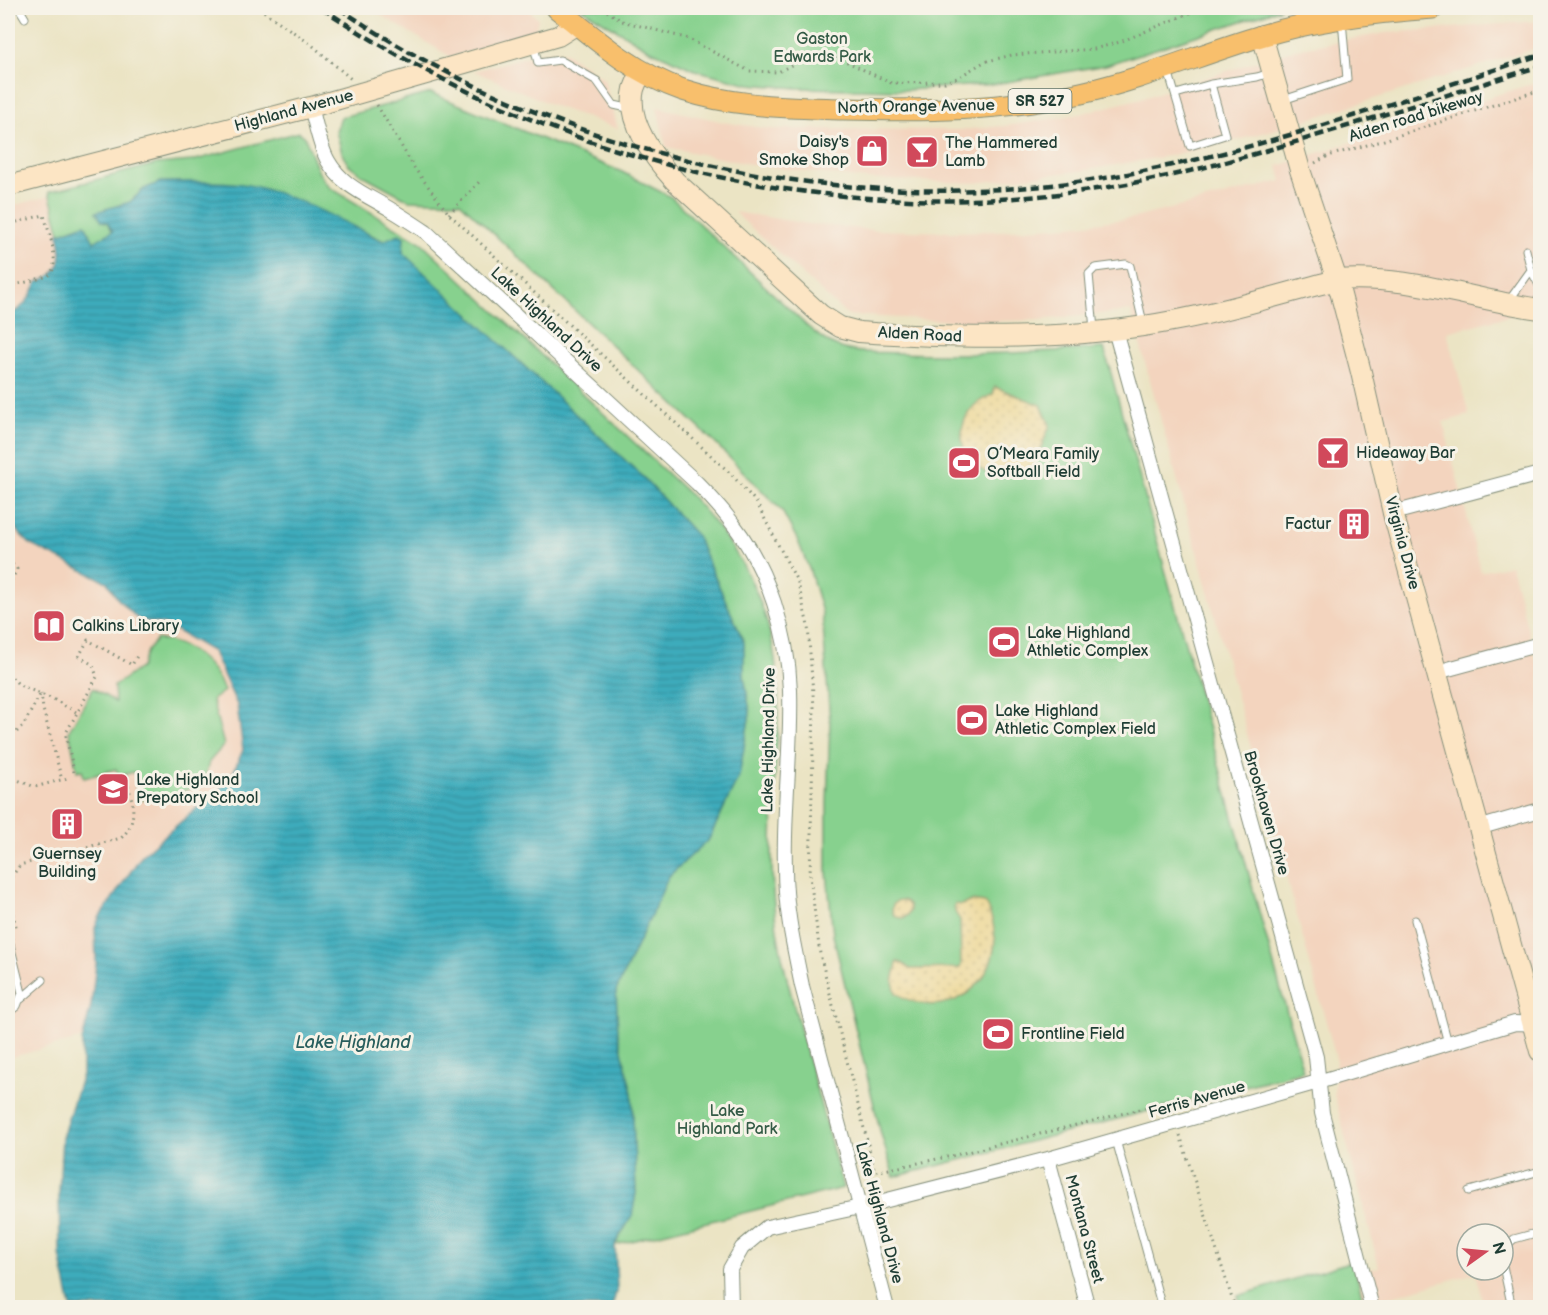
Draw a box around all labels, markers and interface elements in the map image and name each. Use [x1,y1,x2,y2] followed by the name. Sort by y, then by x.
[773,30,871,67] park label: Gaston Edwards Park
[232,86,356,136] street label: Highland Avenue
[1347,87,1486,146] street label: Aiden road bikeway
[1008,89,1072,113] road number: SR 527
[837,96,995,118] street label: North Orange Avenue
[759,133,849,170] place label: Daisy's Smoke Shop
[854,133,890,169] shop icon: Daisy's Smoke Shop
[904,134,940,170] bar icon: The Hammered Lamb
[945,134,1058,171] place label: The Hammered Lamb
[486,264,606,377] street label: Lake Highland Drive
[878,323,962,347] street label: Alden Road
[1315,435,1351,471] bar icon: Hideaway Bar
[1356,444,1455,463] place label: Hideaway Bar
[946,445,982,481] sports icon: O’Meara Family Softball Field
[987,445,1100,482] place label: O’Meara Family Softball Field
[1380,494,1424,592] street label: Virginia Drive
[1336,506,1372,542] building icon: Factur
[1285,515,1331,534] place label: Factur
[31,608,67,644] library icon: Calkins Library
[72,617,180,636] place label: Calkins Library
[986,624,1022,660] sports icon: Lake Highland Athletic Complex
[1027,624,1149,661] place label: Lake Highland Athletic Complex
[758,667,780,813] street label: Lake Highland Drive
[954,702,990,738] sports icon: Lake Highland Athletic Complex Field
[995,702,1156,739] place label: Lake Highland Athletic Complex Field
[1239,749,1293,878] street label: Brookhaven Drive
[95,771,131,807] school or university icon: Lake Highland Prepatory School
[136,771,258,808] place label: Lake Highland Prepatory School
[49,806,85,842] building icon: Guernsey Building
[32,845,103,882] place label: Guernsey Building
[980,1016,1016,1052] sports icon: Frontline Field
[1021,1025,1125,1044] place label: Frontline Field
[295,1032,411,1053] water label: Lake Highland
[1146,1077,1248,1123] street label: Ferris Avenue
[677,1102,777,1139] park label: Lake Highland Park
[851,1140,907,1286] street label: Lake Highland Drive
[1060,1173,1108,1285] street label: Montana Street
[1455,1222,1515,1282] north arrow
[1487,1240,1509,1257] text: N

